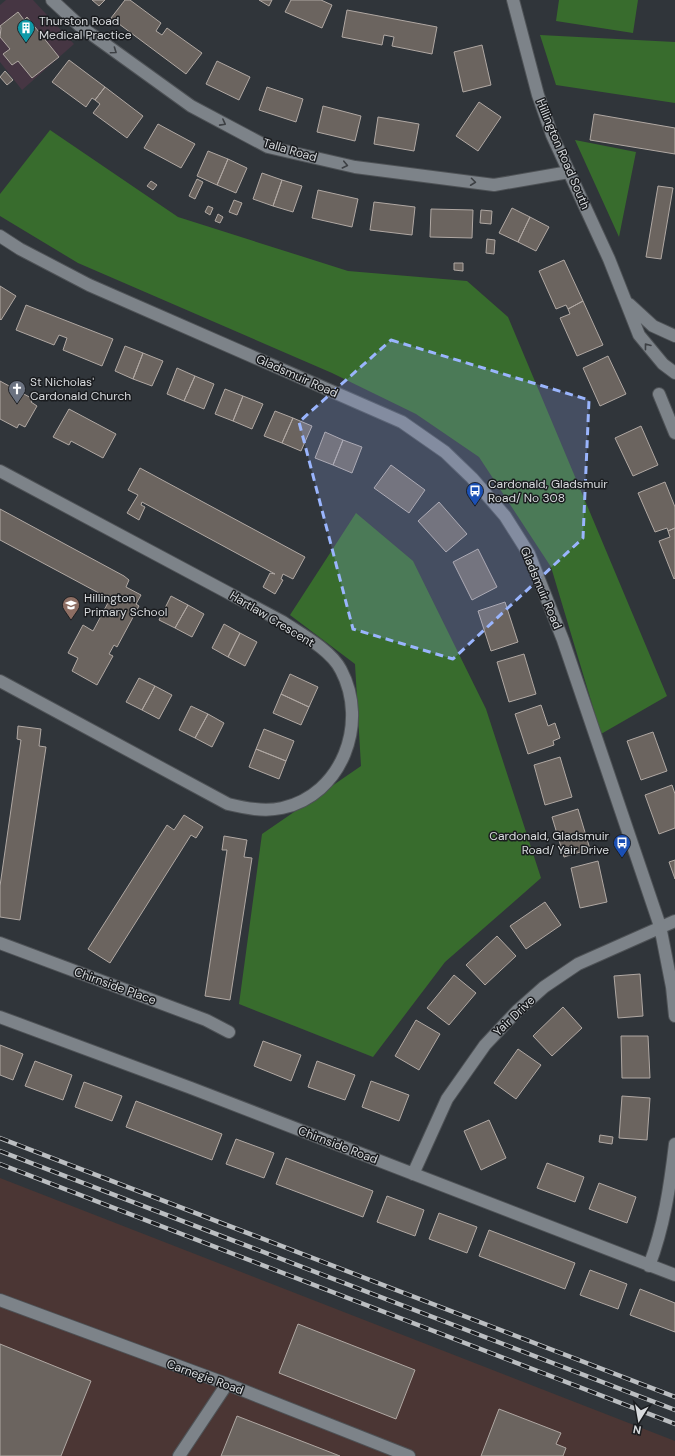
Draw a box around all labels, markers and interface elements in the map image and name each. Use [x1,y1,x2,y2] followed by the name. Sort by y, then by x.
[39,13,132,43] place label: Thurston Road Medical Practice
[16,18,36,43] building icon: Thurston Road Medical Practice
[110,46,117,53] one-way arrow
[533,96,594,212] street label: Hillington Road South
[218,118,226,125] one-way arrow
[261,135,319,165] street label: Talla Road
[341,160,348,168] one-way arrow
[470,177,476,186] one-way arrow
[645,343,652,350] one-way arrow
[254,351,340,401] street label: Gladsmuir Road
[30,374,131,404] place label: St Nicholas' Cardonald Church
[7,379,27,404] church icon: St Nicholas' Cardonald Church
[488,476,608,506] place label: Cardonald, Gladsmuir Road/ No 308
[465,481,485,506] bus stop icon: Cardonald, Gladsmuir Road/ No 308
[516,544,566,632] street label: Gladsmuir Road
[227,587,318,651] street label: Hartlaw Crescent
[84,590,167,620] place label: Hillington Primary School
[61,595,81,620] school or university icon: Hillington Primary School
[489,828,610,858] place label: Cardonald, Gladsmuir Road/ Yair Drive
[612,833,632,858] bus stop icon: Cardonald, Gladsmuir Road/ Yair Drive
[72,964,158,1008] street label: Chirnside Place
[490,992,538,1040] street label: Yair Drive
[296,1122,380,1168] street label: Chirnside Road
[164,1356,246,1398] street label: Carnegie Road
[619,1400,659,1440] north arrow
[632,1422,642,1437] text: N

